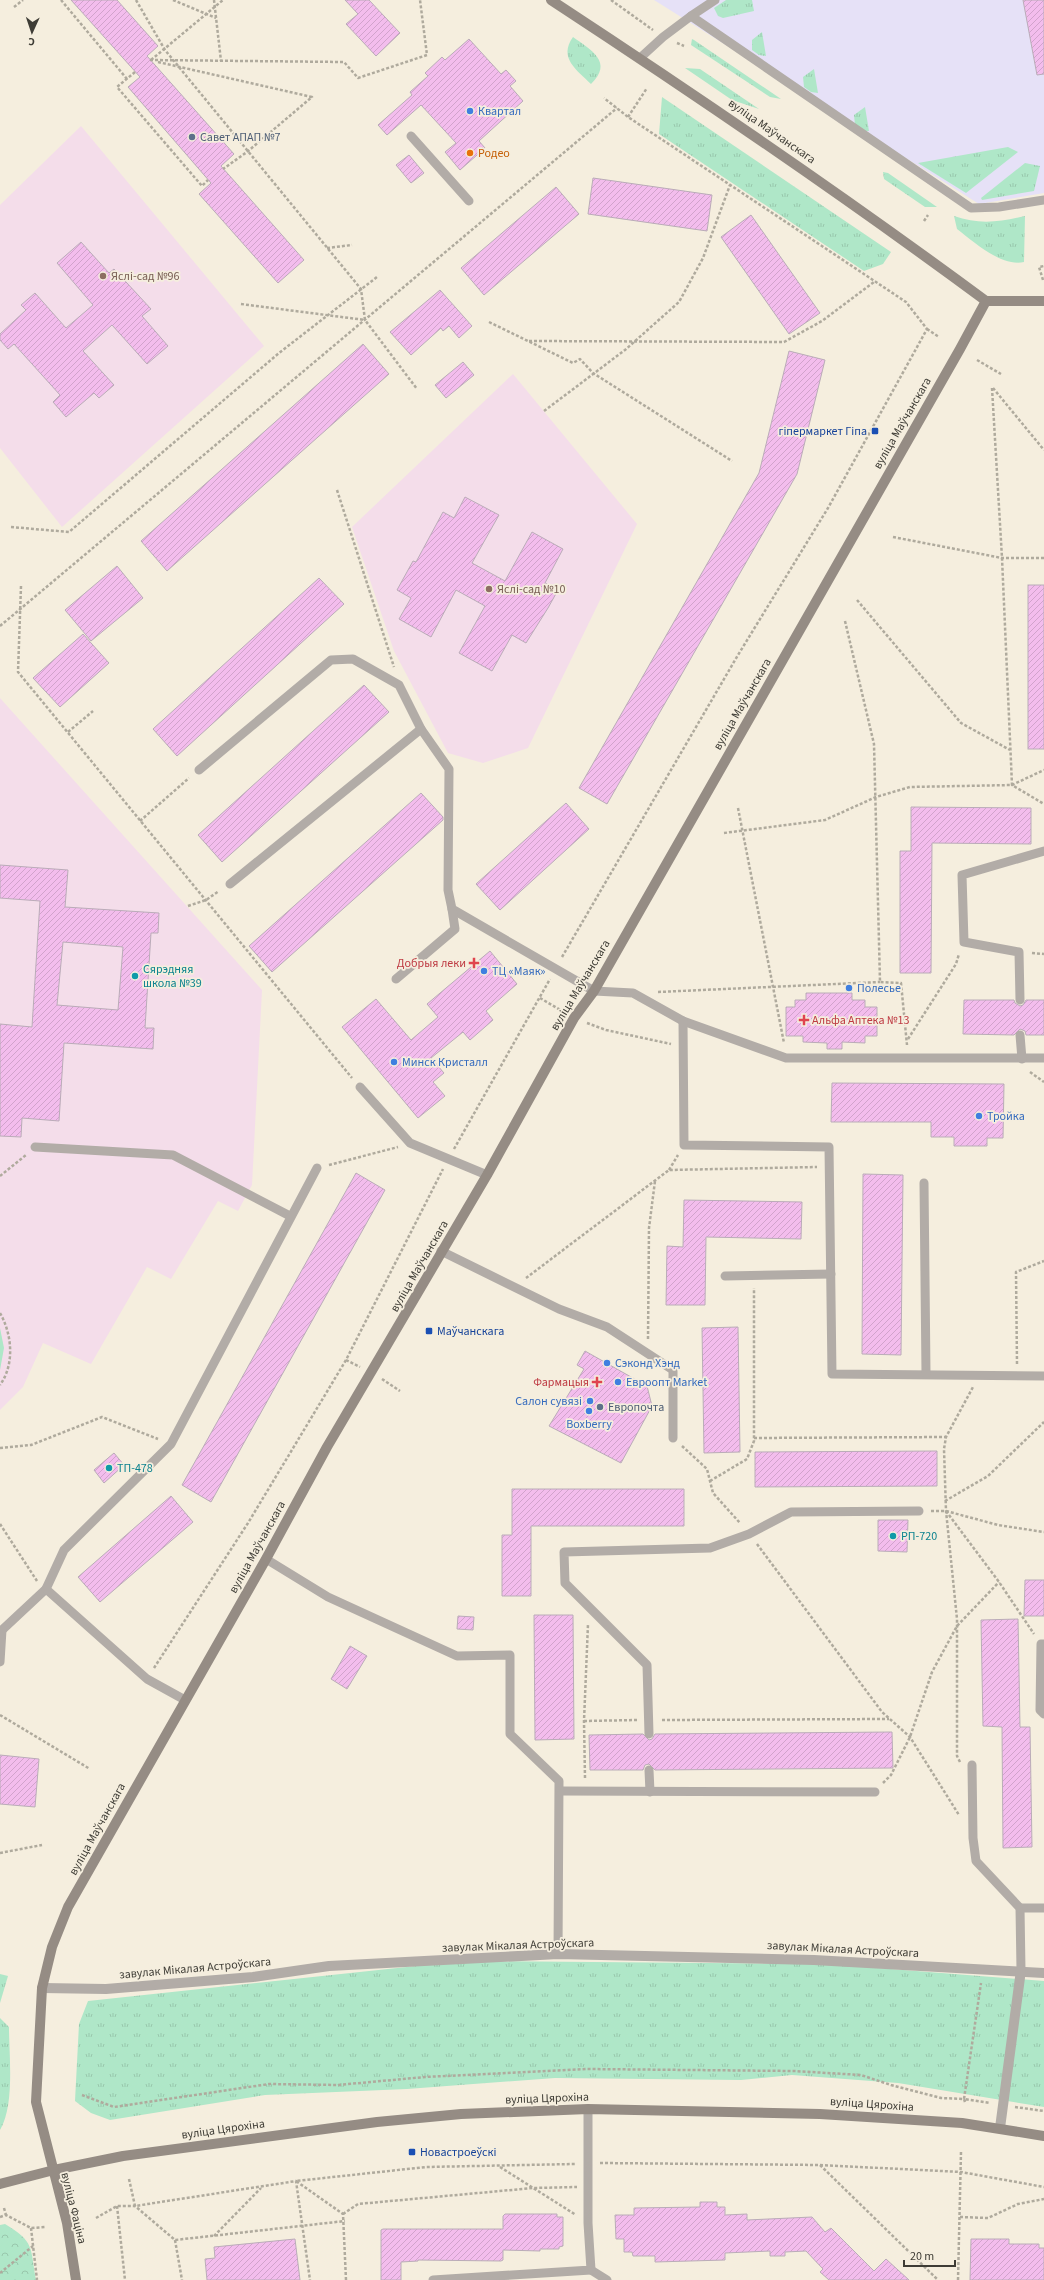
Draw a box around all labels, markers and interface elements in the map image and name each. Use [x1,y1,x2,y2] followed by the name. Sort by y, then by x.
[12,12,52,52] north arrow
[27,34,35,49] text: С
[725,95,819,168] street label: вуліца Маўчанскага
[478,103,521,120] place label: Квартал
[465,106,475,116] marker: Квартал
[200,129,280,146] place label: Савет АПАП №7
[187,132,197,142] marker: Савет АПАП №7
[478,145,510,162] place label: Родео
[465,148,475,158] marker: Родео
[111,268,180,285] place label: Яслі-сад №96
[98,271,108,281] marker: Яслі-сад №96
[869,374,936,472] street label: вуліца Маўчанскага
[778,423,867,440] place label: гіпермаркет Гіпа
[870,426,880,436] marker: гіпермаркет Гіпа
[497,581,566,598] place label: Яслі-сад №10
[484,584,494,594] marker: Яслі-сад №10
[709,655,776,753] street label: вуліца Маўчанскага
[547,937,614,1034] street label: вуліца Маўчанскага
[397,955,466,972] place label: Добрыя леки
[469,958,479,968] marker: Добрыя леки
[143,961,202,992] place label: Сярэдняя школа №39
[492,963,546,980] place label: ТЦ «Маяк»
[479,966,489,976] marker: ТЦ «Маяк»
[130,971,140,981] marker: Сярэдняя школа №39
[857,980,901,997] place label: Полесье
[844,983,854,993] marker: Полесье
[812,1012,910,1029] place label: Альфа Аптека №13
[799,1015,809,1025] marker: Альфа Аптека №13
[402,1054,488,1071] place label: Минск Кристалл
[389,1057,399,1067] marker: Минск Кристалл
[987,1108,1025,1125] place label: Тройка
[974,1111,984,1121] marker: Тройка
[386,1217,453,1315] street label: вуліца Маўчанскага
[437,1323,504,1340] place label: Маўчанскага
[424,1326,434,1336] marker: Маўчанскага
[615,1355,681,1372] place label: Сэконд Хэнд
[602,1358,612,1368] marker: Сэконд Хэнд
[533,1374,589,1391] place label: Фармацыя
[626,1374,707,1391] place label: Евроопт Market
[592,1377,602,1387] marker: Фармацыя
[613,1377,623,1387] marker: Евроопт Market
[515,1393,582,1410] place label: Салон сувязі
[585,1396,595,1406] marker: Салон сувязі
[608,1399,664,1416] place label: Европочта
[595,1402,605,1412] marker: Европочта
[584,1406,594,1416] marker: Boxberry
[566,1416,612,1433] place label: Boxberry
[117,1460,153,1477] place label: ТП-478
[104,1463,114,1473] marker: ТП-478
[225,1498,290,1597] street label: вуліца Маўчанскага
[901,1528,937,1545] place label: РП-720
[888,1531,898,1541] marker: РП-720
[65,1780,130,1879] street label: вуліца Маўчанскага
[442,1934,594,1957] street label: завулак Мікалая Астроўскага
[766,1937,920,1962] street label: завулак Мікалая Астроўскага
[118,1953,272,1984] street label: завулак Мікалая Астроўскага
[505,2089,589,2108] street label: вуліца Цярохіна
[829,2093,914,2116] street label: вуліца Цярохіна
[180,2115,266,2144] street label: вуліца Цярохіна
[420,2144,496,2161] place label: Новастроеўскі
[407,2147,417,2157] marker: Новастроеўскі
[56,2171,91,2246] street label: вуліца Фаціна
[904,2242,955,2268] scale bar
[910,2248,934,2265] text: 20 m

